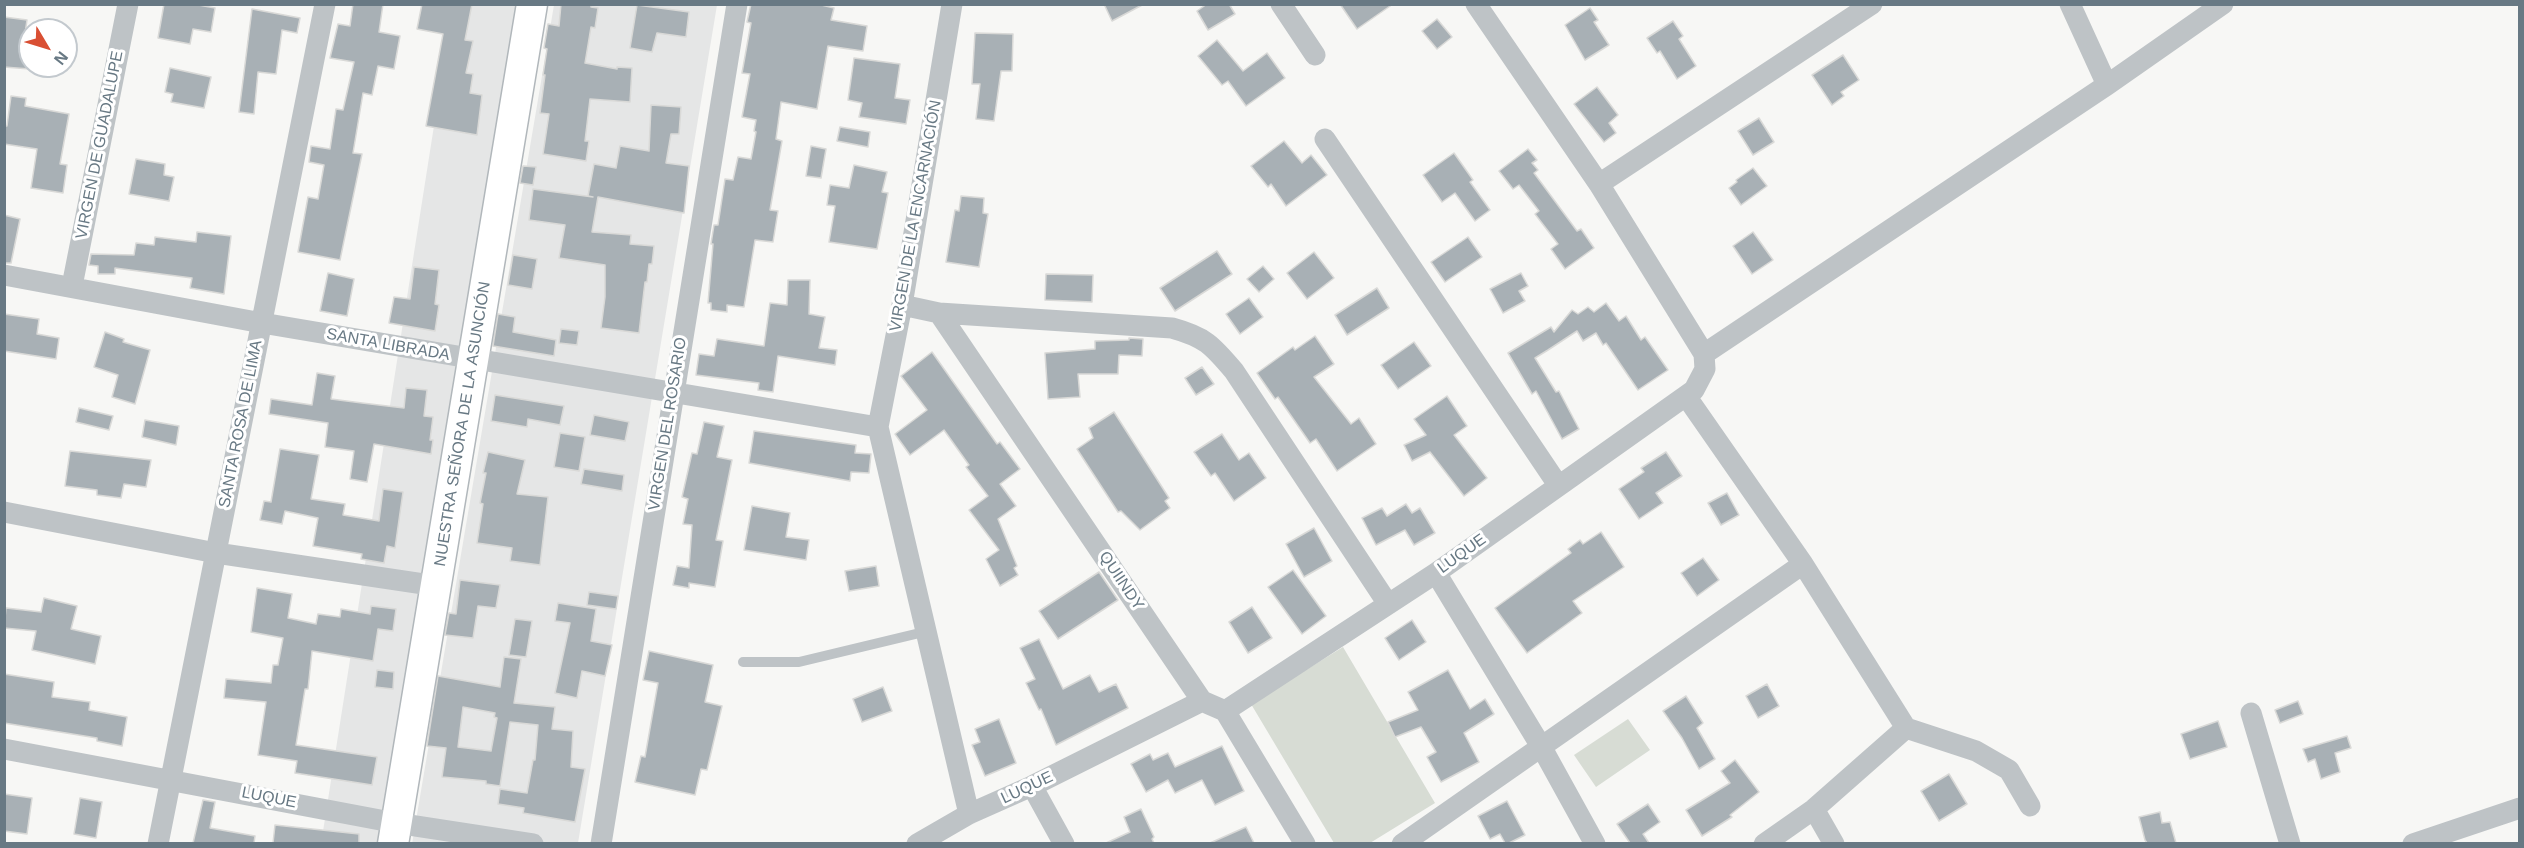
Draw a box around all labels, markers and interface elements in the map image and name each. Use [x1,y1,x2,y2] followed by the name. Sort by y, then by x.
[18,18,78,78] north arrow
[51,48,71,68] text: N
[72,49,128,241] street label: VIRGEN DE GUADALUPE
[886,99,946,333] street label: VIRGEN DE LA ENCARNACIÓN
[431,280,495,568] street label: NUESTRA SEÑORA DE LA ASUNCIÓN
[325,325,451,365] street label: SANTA LIBRADA
[645,336,691,512] street label: VIRGEN DEL ROSARIO
[215,339,267,509] street label: SANTA ROSA DE LIMA
[1434,530,1490,578] street label: LUQUE
[1094,548,1148,614] street label: QUIINDY
[998,768,1056,808] street label: LUQUE
[240,783,298,813] street label: LUQUE

